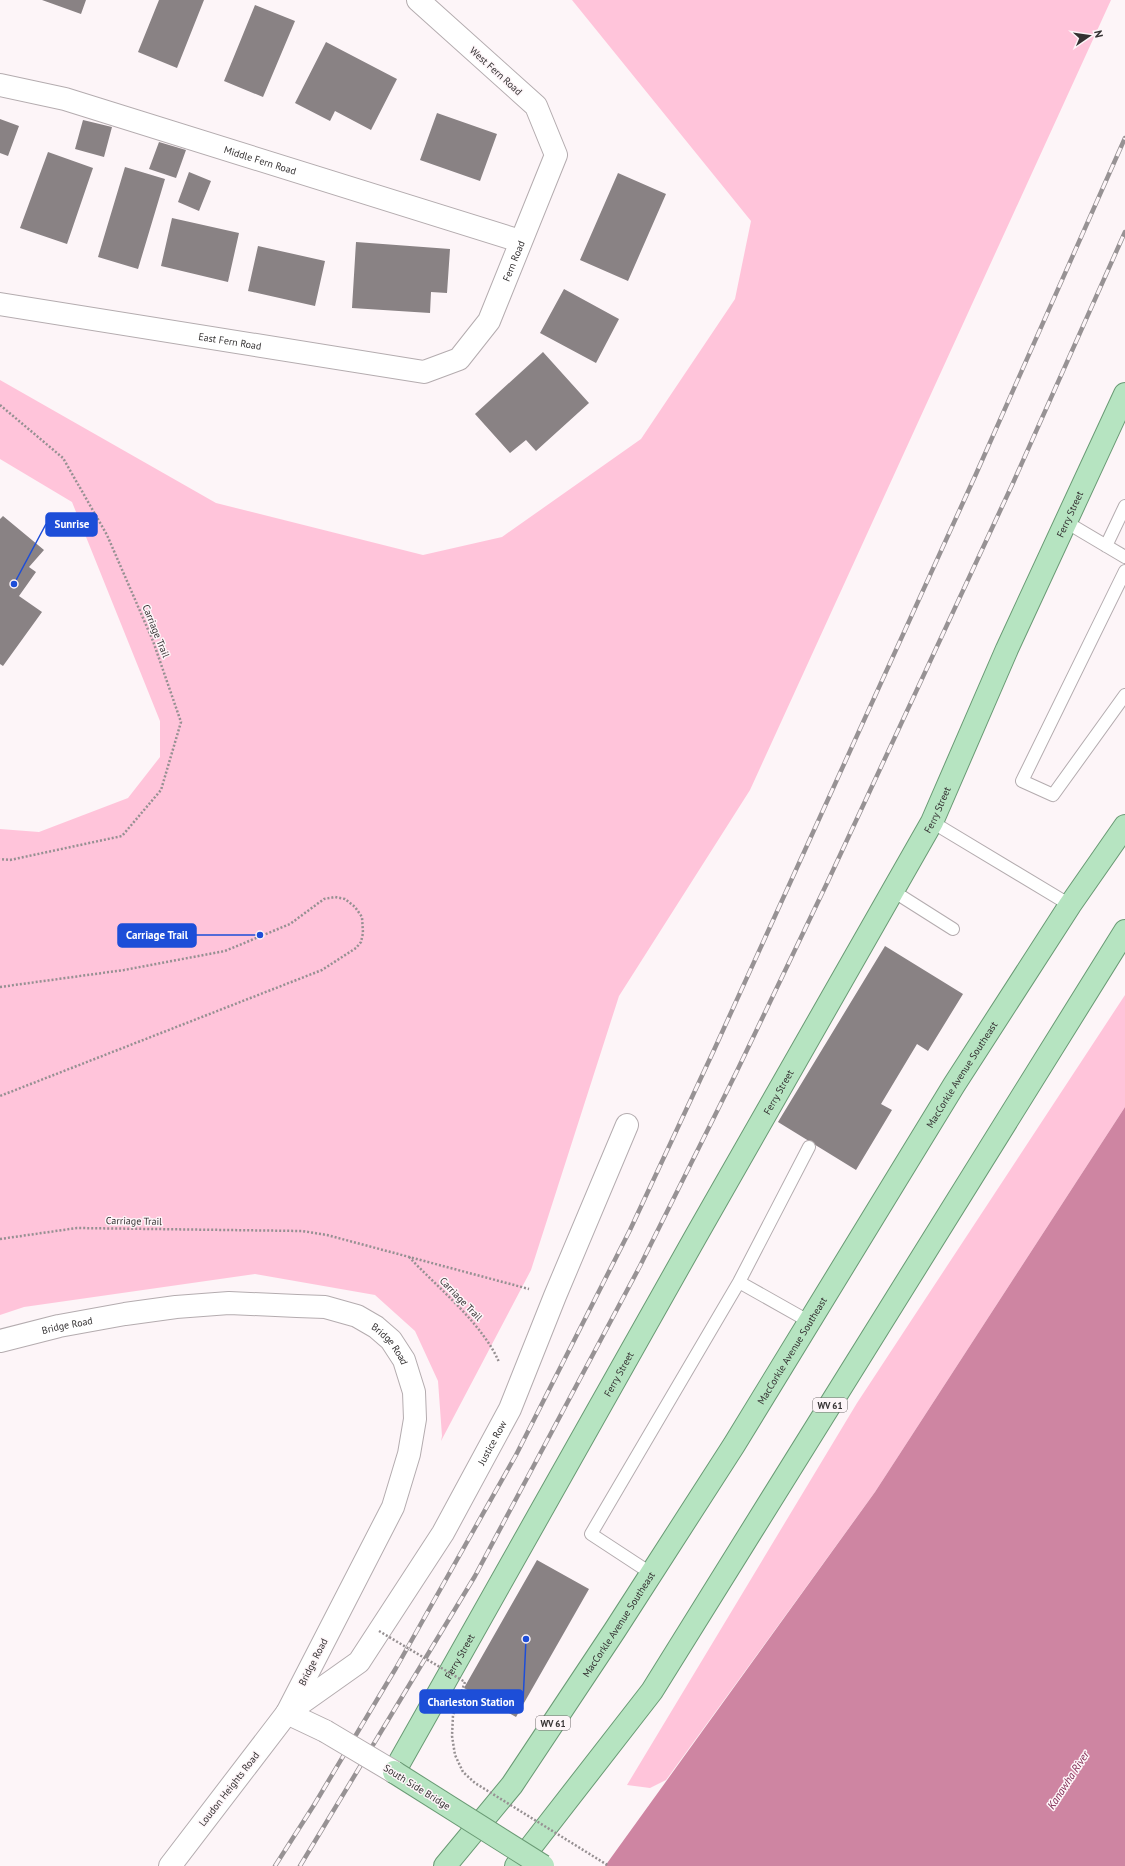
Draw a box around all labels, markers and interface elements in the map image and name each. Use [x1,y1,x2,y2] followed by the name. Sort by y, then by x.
[1069,16,1109,56] north arrow
[1091,29,1106,39] text: N
[467,44,525,98] street label: West Fern Road
[222,143,298,177] street label: Middle Fern Road
[499,238,527,283] street label: Fern Road
[198,329,263,352] street label: East Fern Road
[1053,488,1086,539] street label: Ferry Street
[46,513,97,536] callout: Sunrise
[55,517,90,531] text: Sunrise
[139,603,173,660] street label: Carriage Trail
[921,784,953,835] street label: Ferry Street
[118,924,196,947] callout: Carriage Trail
[126,928,189,942] text: Carriage Trail
[923,1018,1000,1130] street label: MacCorkle Avenue Southeast
[760,1067,796,1117] street label: Ferry Street
[106,1214,162,1228] street label: Carriage Trail
[437,1274,485,1324] street label: Carriage Trail
[754,1294,830,1406] street label: MacCorkle Avenue Southeast
[40,1314,94,1337] street label: Bridge Road
[370,1320,411,1366] street label: Bridge Road
[600,1349,636,1399] street label: Ferry Street
[813,1398,847,1412] road number: WV 61
[474,1417,509,1468] street label: Justice Row
[579,1568,658,1679] street label: MacCorkle Avenue Southeast
[441,1631,477,1681] street label: Ferry Street
[295,1636,331,1688] street label: Bridge Road
[420,1690,523,1713] callout: Charleston Station
[427,1695,515,1709] text: Charleston Station
[536,1716,570,1730] road number: WV 61
[1044,1747,1093,1812] water label: Kanawha River
[196,1749,262,1829] street label: Loudon Heights Road
[381,1761,453,1813] street label: South Side Bridge

